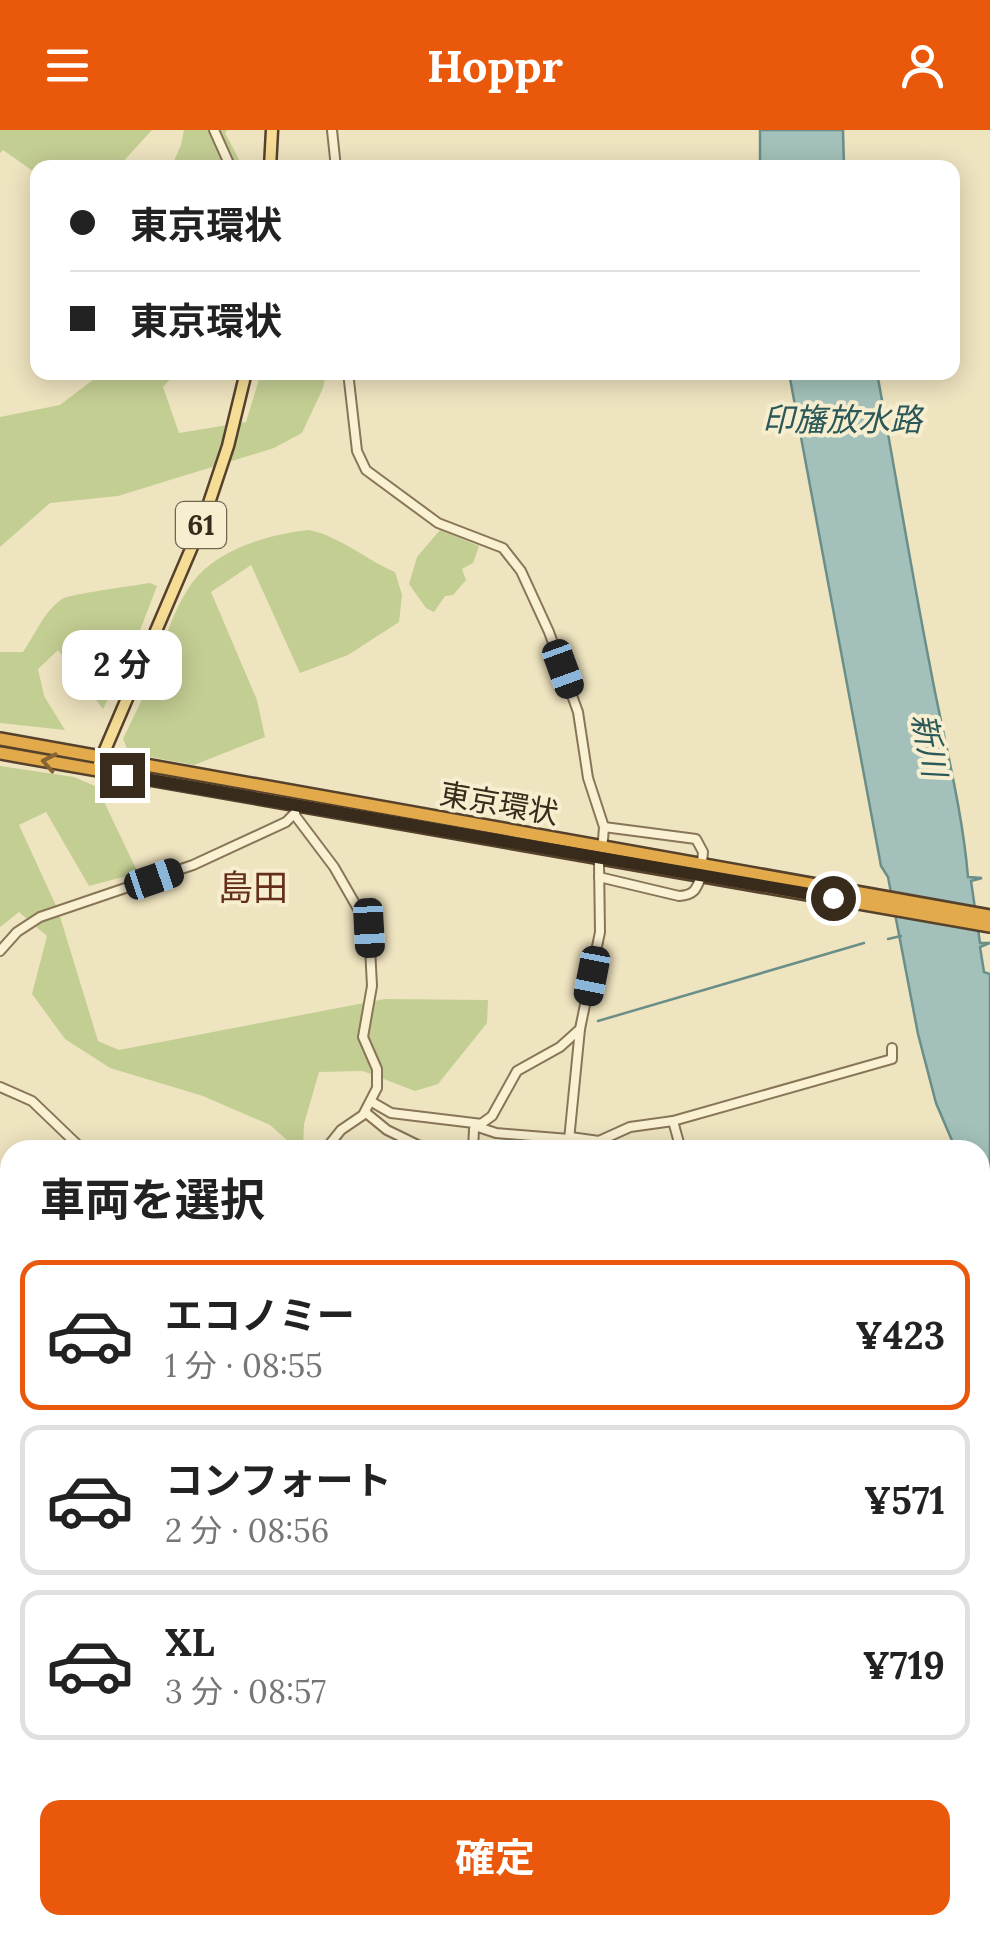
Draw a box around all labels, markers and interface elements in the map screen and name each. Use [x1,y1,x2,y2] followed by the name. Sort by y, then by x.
[427,37,563,94] text: Hoppr
[40,38,95,93] icon: menu
[895,38,950,93] icon: person
[130,201,282,249] text: 東京環状
[130,297,282,345] text: 東京環状
[762,399,925,440] water label: 印旛放水路
[176,502,226,548] road number: 61
[62,630,182,700] callout: 2 分
[539,636,587,702] car
[93,644,151,685] text: 2 分
[903,710,956,783] water label: 新川
[40,752,57,773] one-way arrow
[100,753,145,798] route end
[437,774,562,832] street label: 東京環状
[121,855,187,903] car
[218,865,288,910] district label: 島田
[811,876,856,921] route start
[352,897,386,959] car
[572,944,612,1008] car
[40,1171,265,1228] text: 車両を選択
[45,1290,135,1380] icon: car
[165,1291,355,1339] text: エコノミー
[855,1311,945,1359] text: ¥423
[165,1345,323,1386] text: 1 分 · 08:55
[45,1455,135,1545] icon: car
[165,1456,392,1504] text: コンフォート
[864,1476,945,1524] text: ¥571
[165,1510,329,1551] text: 2 分 · 08:56
[165,1618,215,1666] text: XL
[45,1620,135,1710] icon: car
[862,1641,945,1689] text: ¥719
[165,1671,326,1712] text: 3 分 · 08:57
[40,1800,950,1915] button: 確定

